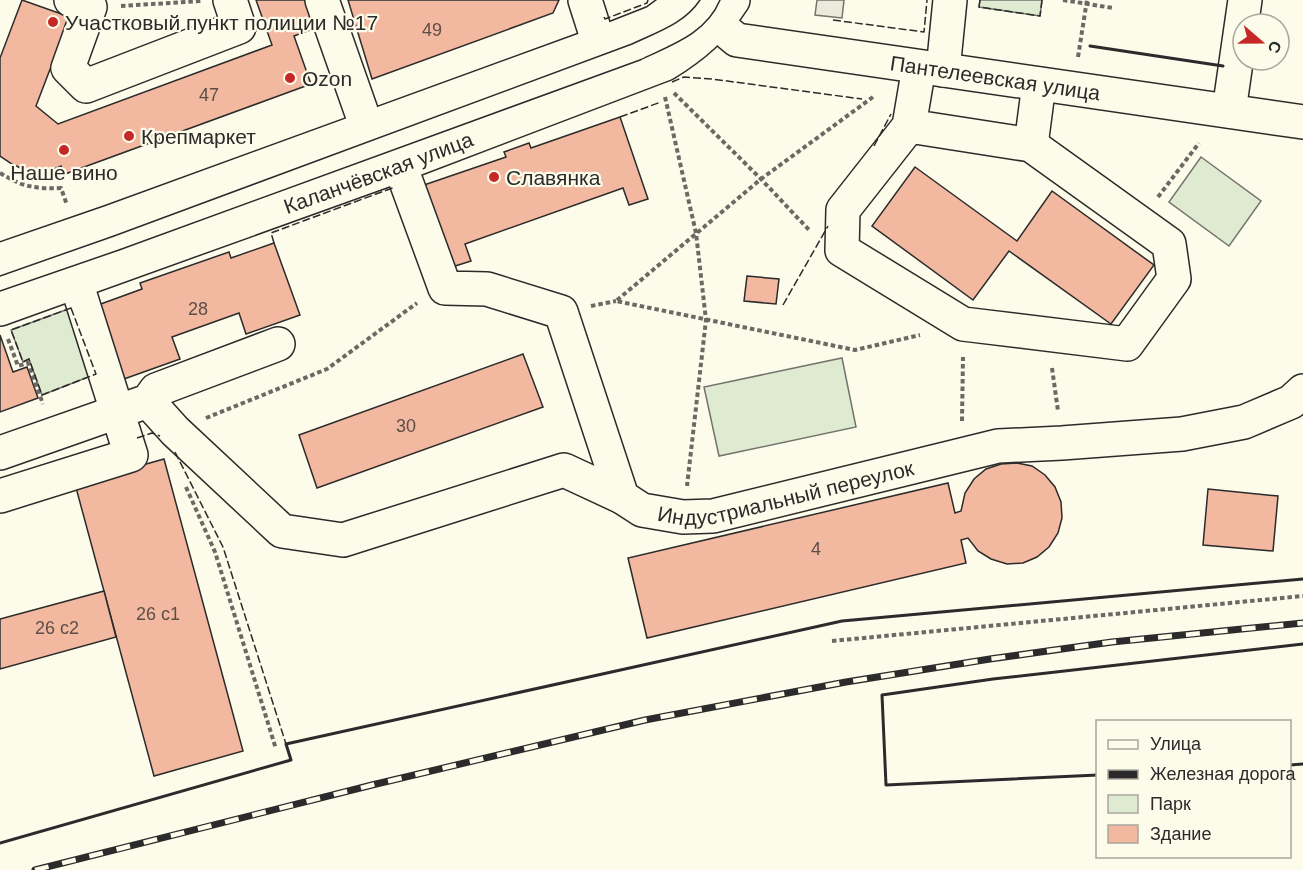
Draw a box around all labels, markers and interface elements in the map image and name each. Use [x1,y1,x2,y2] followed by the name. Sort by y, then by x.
[65,11,378,34] place label: Участковый пункт полиции №17
[1231,12,1291,72] north arrow
[46,15,60,29] marker: Участковый пункт полиции №17
[422,20,442,40] house number: 49
[1265,39,1285,56] text: С
[889,51,1102,104] street label: Пантелеевская улица
[302,67,352,90] place label: Ozon
[283,71,297,85] marker: Ozon
[199,85,219,105] house number: 47
[141,125,256,148] place label: Крепмаркет
[280,127,476,218] street label: Каланчёвская улица
[122,129,136,143] marker: Крепмаркет
[57,143,71,157] marker: Наше вино
[10,161,118,184] place label: Наше вино
[506,166,601,189] place label: Славянка
[487,170,501,184] marker: Славянка
[188,299,208,319] house number: 28
[396,416,416,436] house number: 30
[656,455,917,529] street label: Индустриальный переулок
[811,539,821,559] house number: 4
[136,604,180,624] house number: 26 с1
[35,618,79,638] house number: 26 с2
[1096,720,1291,858] legend
[1150,734,1202,754] text: Улица
[1150,764,1297,784] text: Железная дорога
[1150,794,1191,814] text: Парк
[1150,824,1211,844] text: Здание

